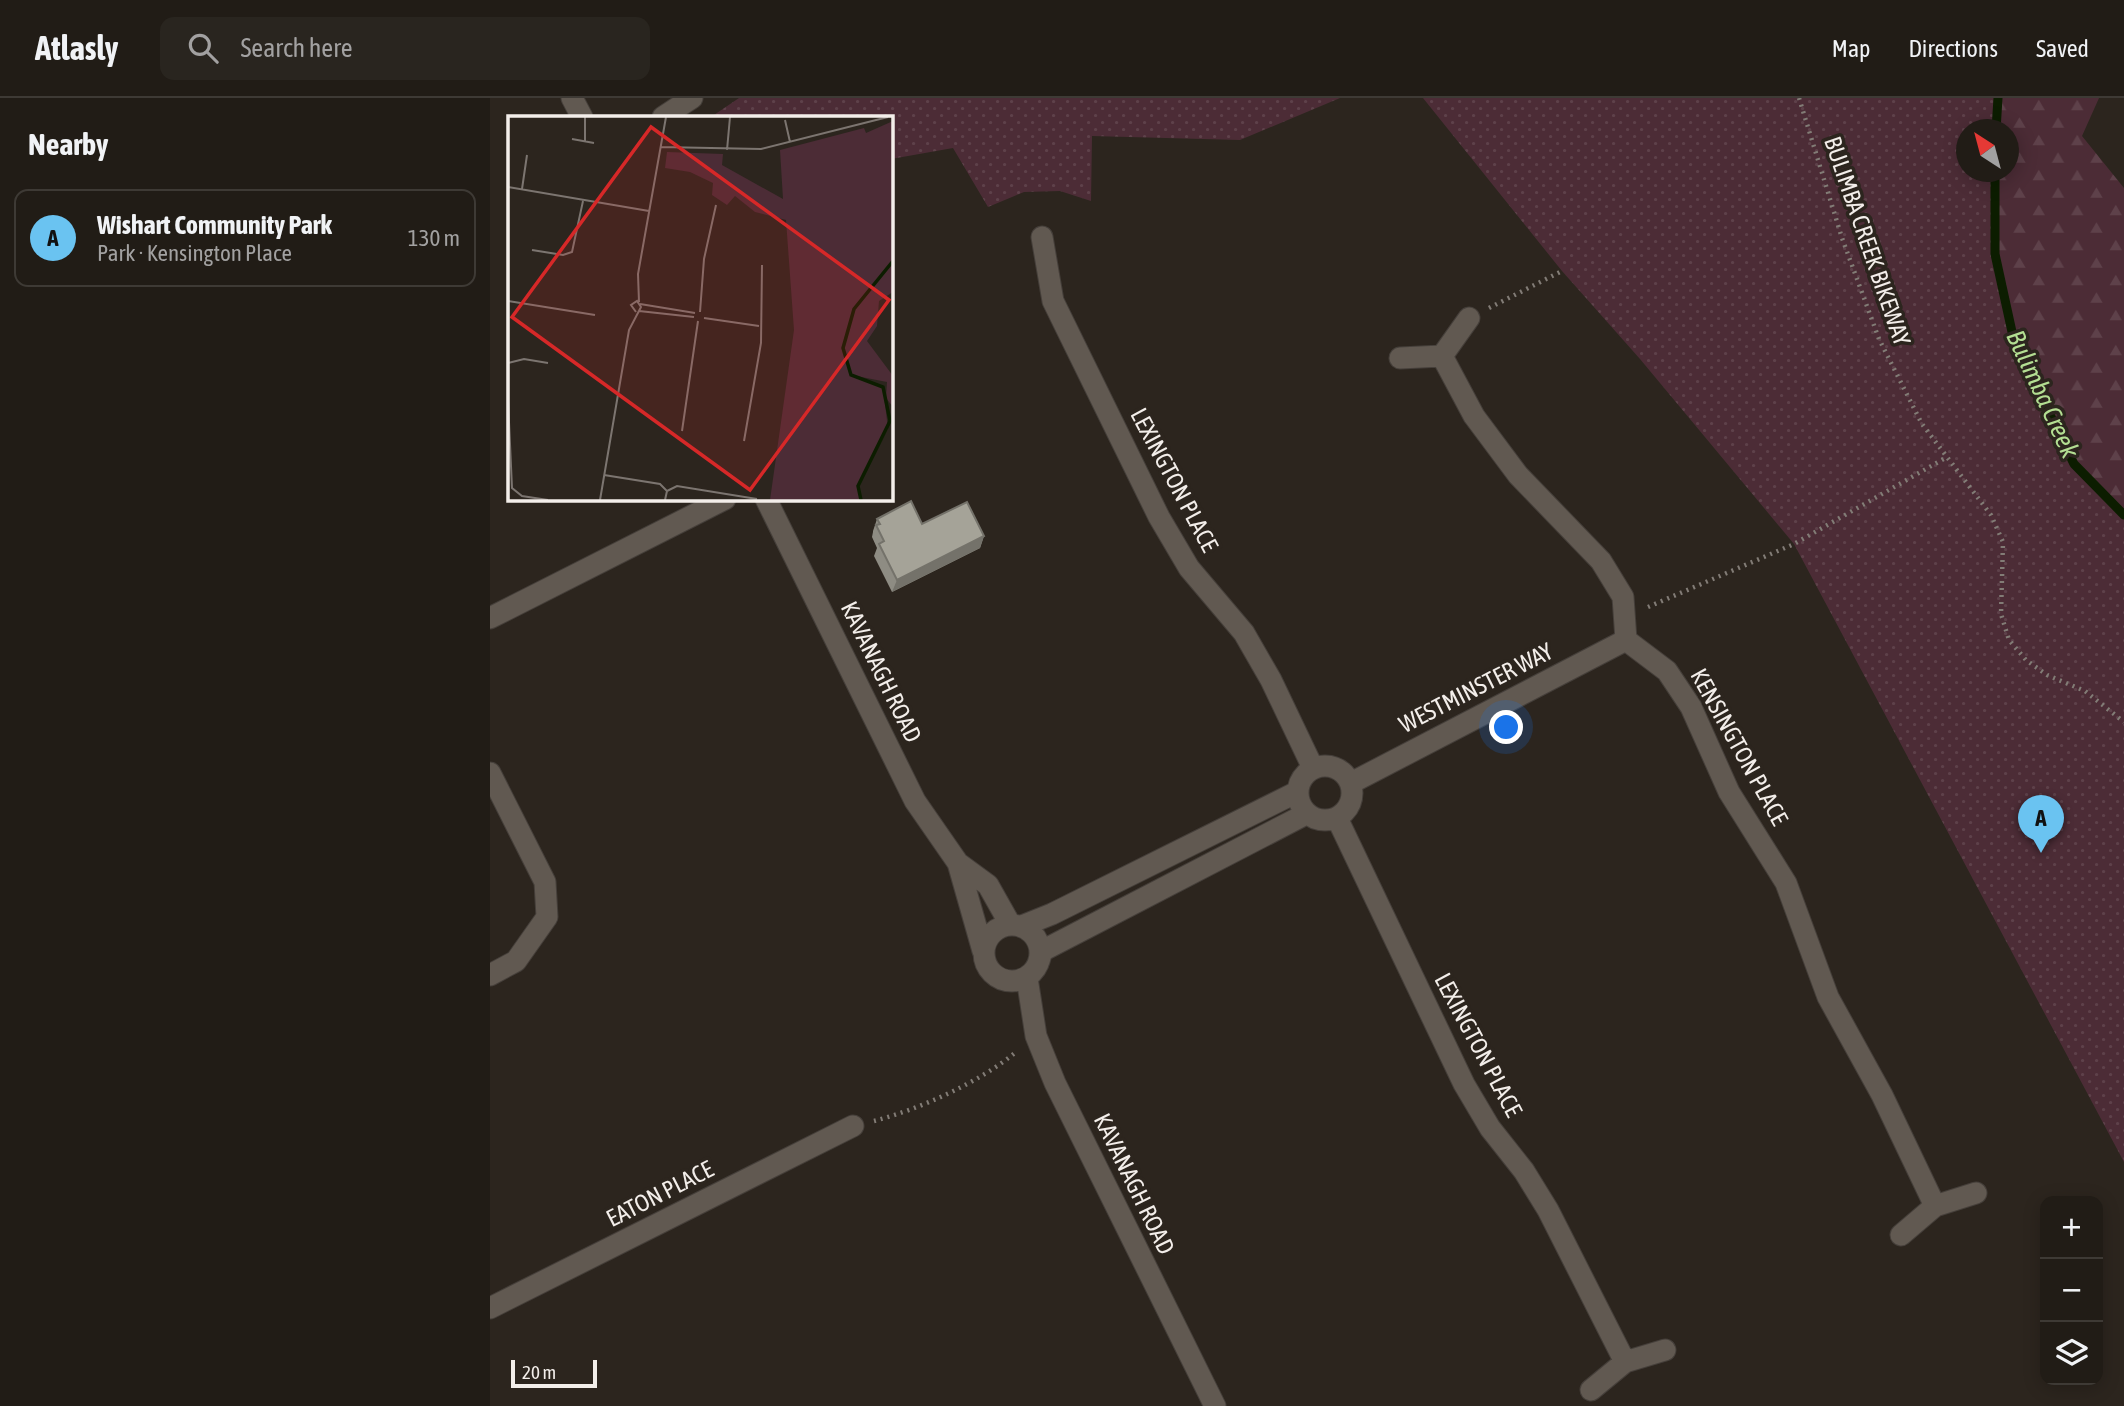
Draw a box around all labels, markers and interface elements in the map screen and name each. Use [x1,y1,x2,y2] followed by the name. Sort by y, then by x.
[160,17,650,80] search box
[35,29,118,67] text: Atlasly
[184,29,222,67] icon: search
[240,33,353,63] text: Search here
[1832,35,1870,62] text: Map
[1908,35,1998,62] text: Directions
[2036,35,2089,62] text: Saved
[508,116,892,500] inset map
[1956,119,2019,182] north arrow
[28,127,108,161] text: Nearby
[1819,133,1916,349] street label: BULIMBA CREEK BIKEWAY
[97,210,332,240] text: Wishart Community Park
[47,225,59,251] text: A
[408,225,460,251] text: 130 m
[97,240,292,266] text: Park · Kensington Place
[2000,325,2086,463] water label: Bulimba Creek
[1125,403,1224,556] street label: LEXINGTON PLACE
[836,597,927,746] street label: KAVANAGH ROAD
[1394,637,1557,738] street label: WESTMINSTER WAY
[1685,664,1794,830] street label: KENSINGTON PLACE
[1489,710,1523,744] your location
[2018,795,2064,853] pin: A
[1429,968,1528,1121] street label: LEXINGTON PLACE
[1089,1109,1180,1258] street label: KAVANAGH ROAD
[602,1155,718,1232] street label: EATON PLACE
[2040,1196,2103,1385] map controls
[2040,1196,2103,1259] button: +
[2040,1259,2103,1322] button: −
[2040,1322,2103,1385] button: layers
[511,1357,597,1389] scale bar
[522,1361,556,1383] text: 20 m

